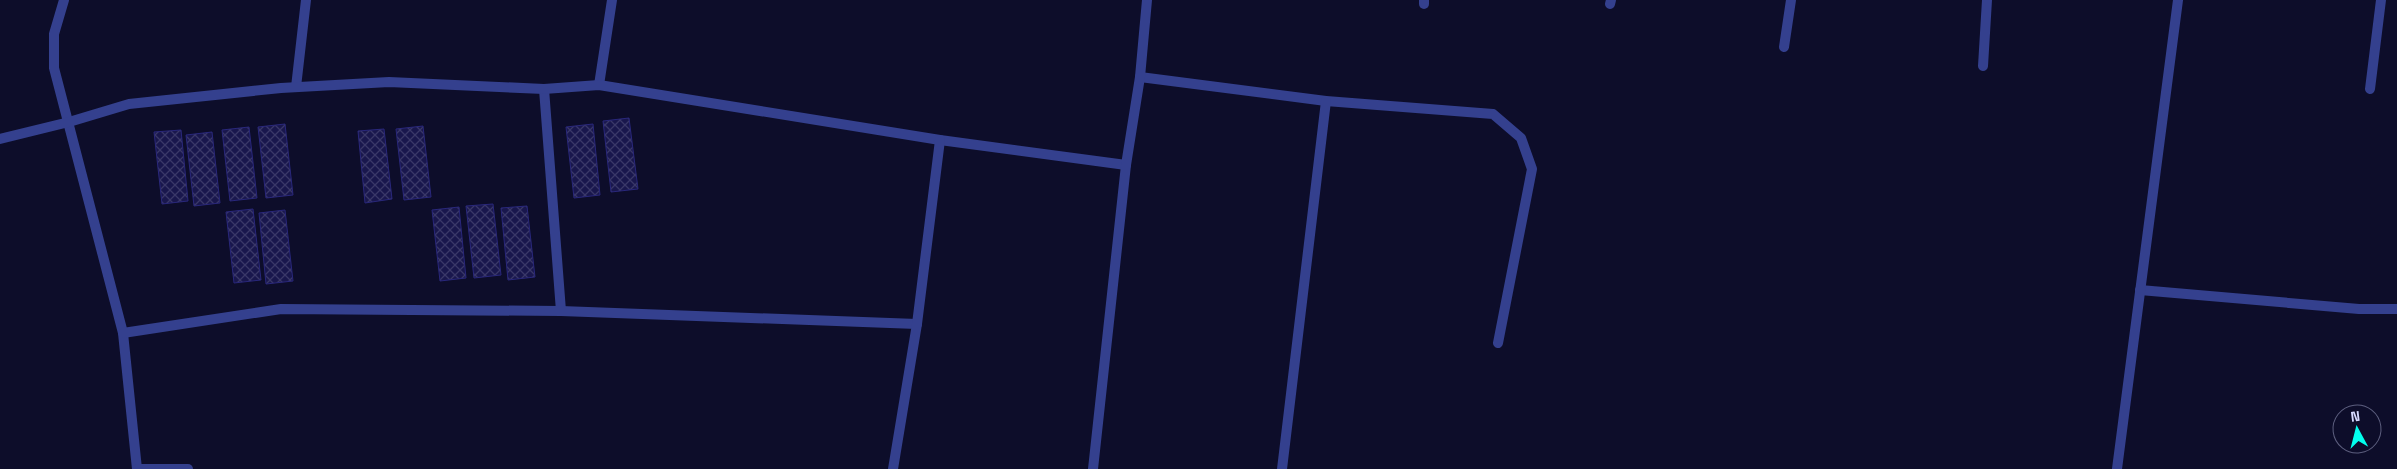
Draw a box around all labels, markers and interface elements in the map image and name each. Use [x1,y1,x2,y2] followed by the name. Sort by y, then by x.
[2332,404,2382,454] north arrow
[2350,407,2361,426] text: N

